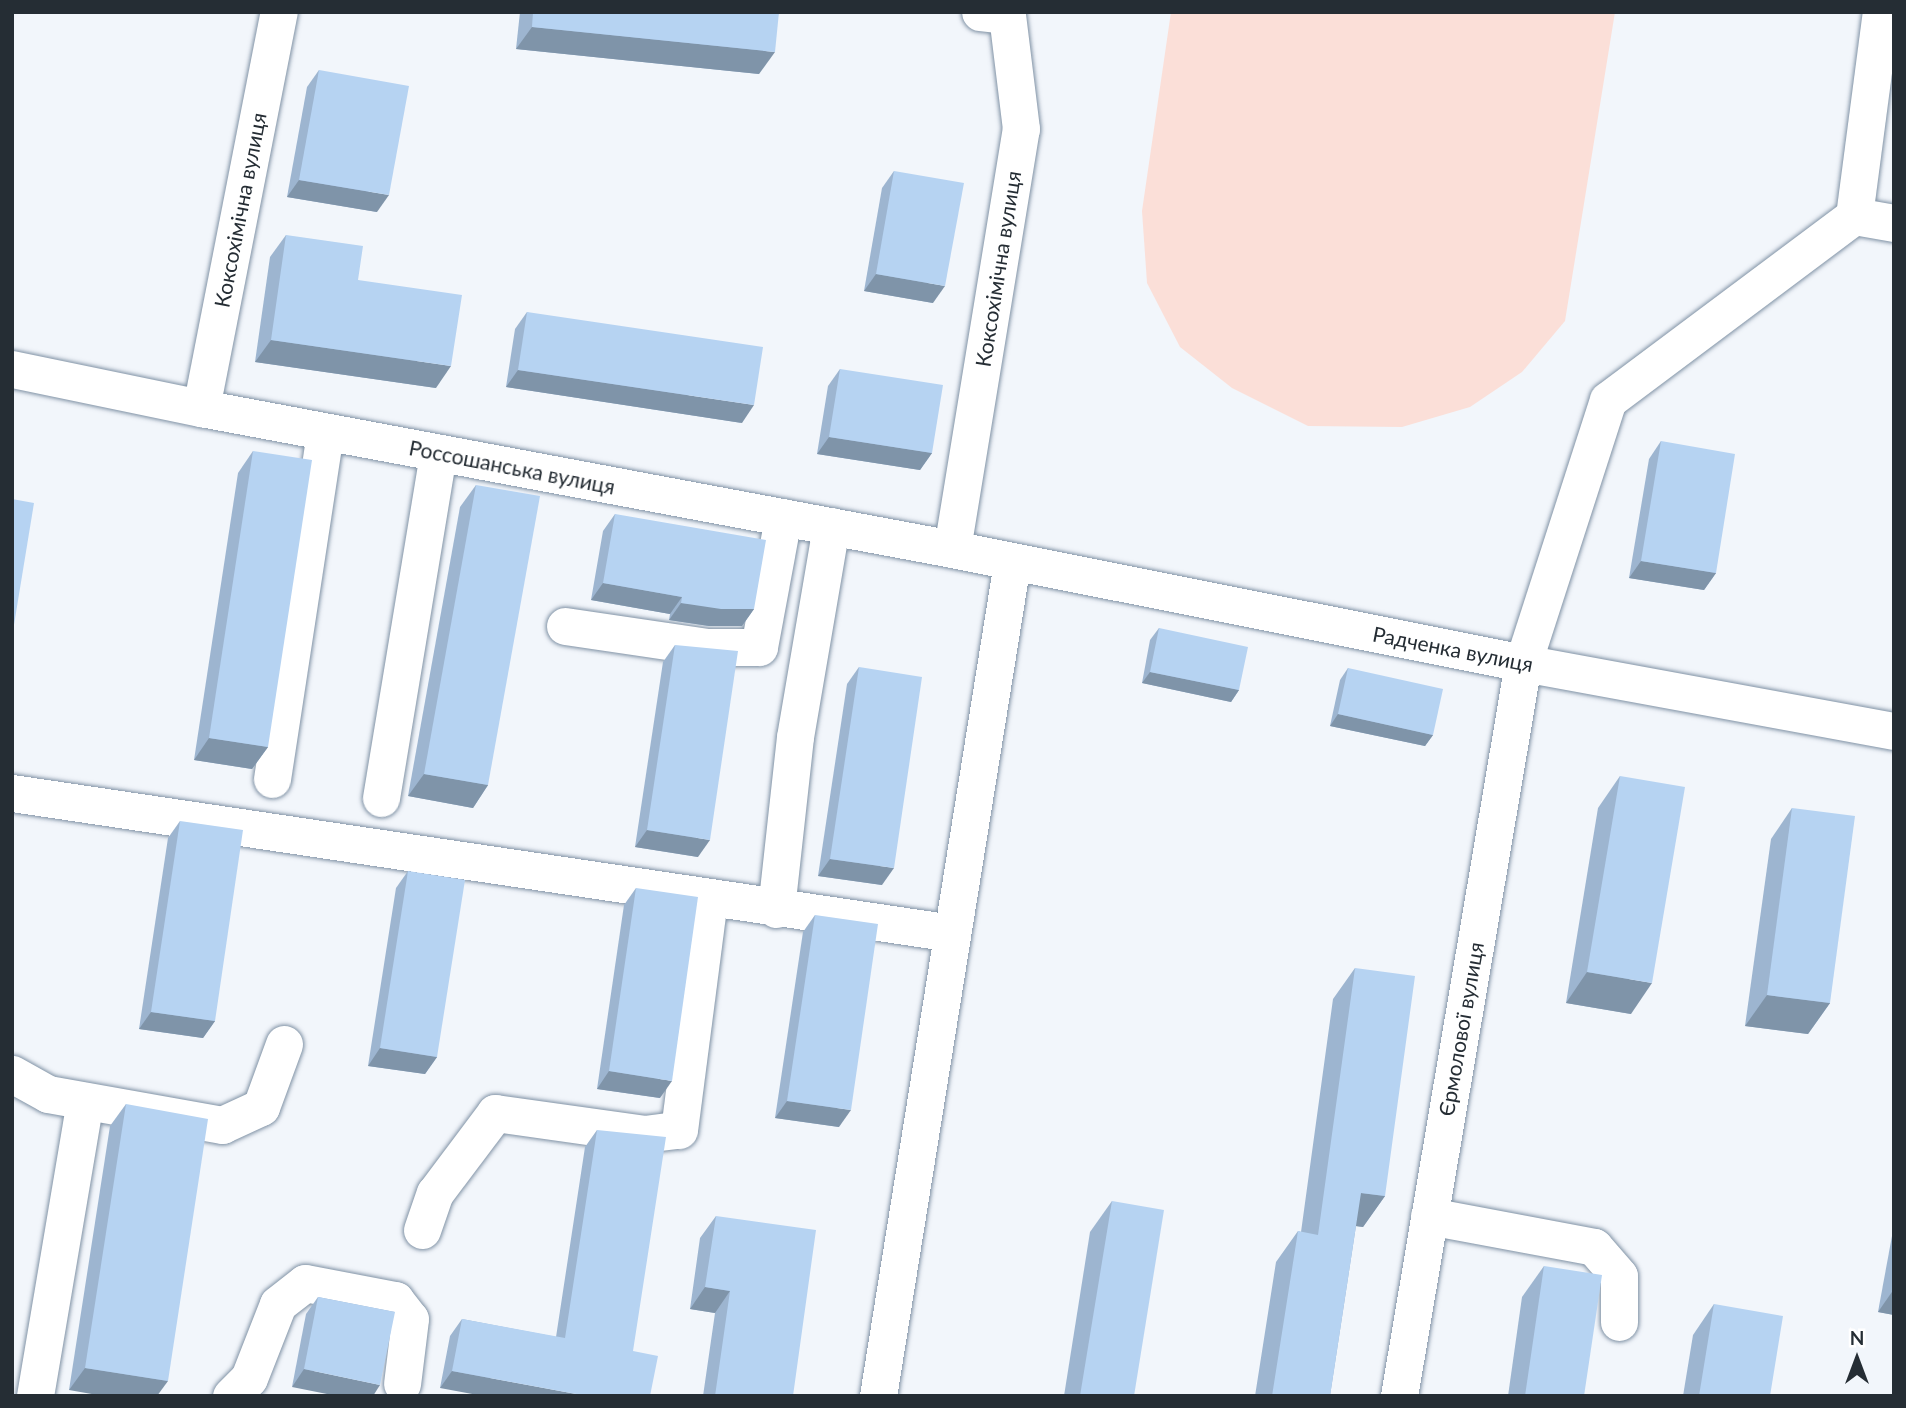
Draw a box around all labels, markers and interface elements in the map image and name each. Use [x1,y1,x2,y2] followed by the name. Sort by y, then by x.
[209,110,271,310] street label: Коксохімічна вулиця
[970,169,1026,369] street label: Коксохімічна вулиця
[407,435,617,499] street label: Россошанська вулиця
[1371,621,1535,677] street label: Радченка вулиця
[1433,940,1489,1118] street label: Єрмолової вулиця
[1822,1324,1892,1394] north arrow
[1850,1326,1864,1349] text: N

